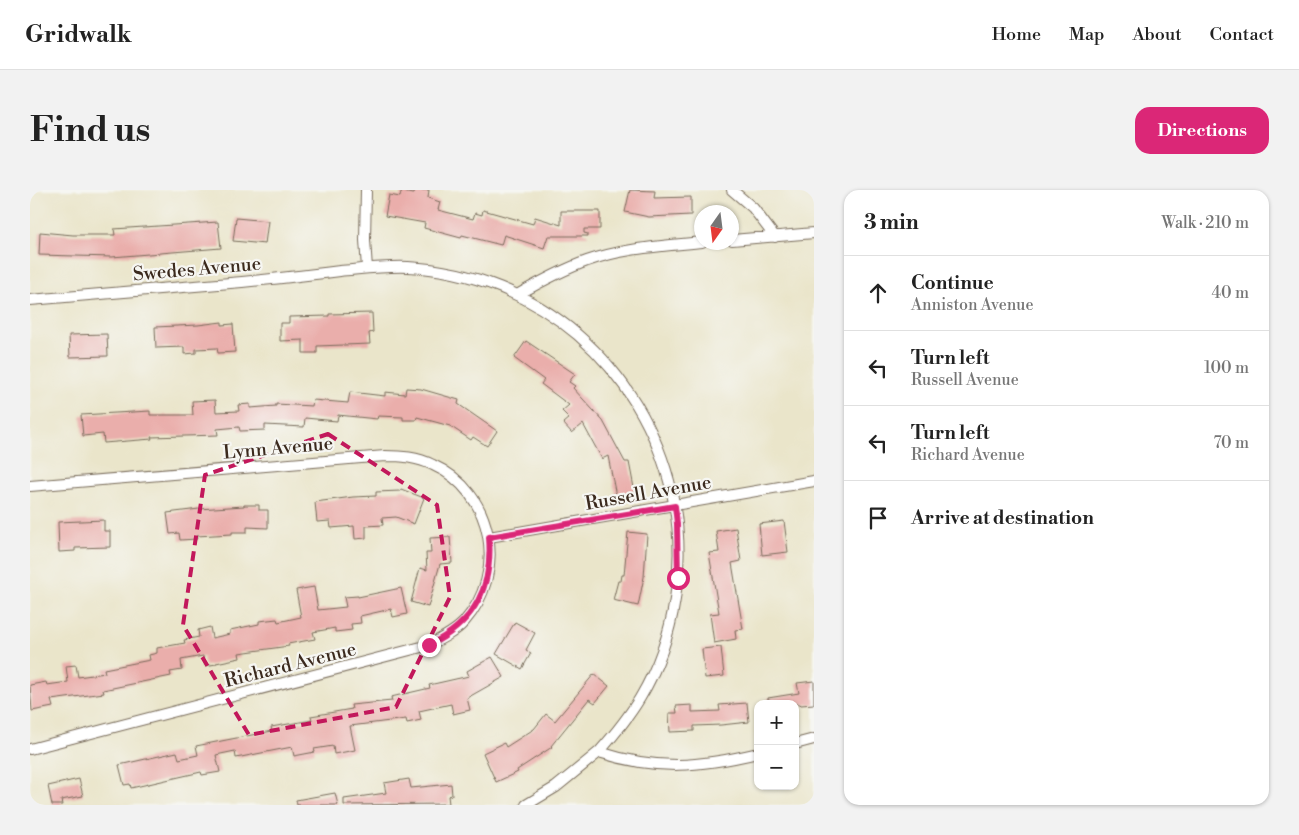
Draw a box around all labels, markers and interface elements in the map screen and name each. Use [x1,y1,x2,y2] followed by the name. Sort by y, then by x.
[25,20,132,50] text: Gridwalk
[992,23,1041,46] text: Home
[1069,23,1105,46] text: Map
[1133,23,1182,46] text: About
[1210,23,1274,46] text: Contact
[1135,107,1269,154] button: Directions
[30,109,150,152] text: Find us
[694,205,739,250] north arrow
[864,210,919,236] text: 3 min
[1161,213,1249,233] text: Walk · 210 m
[132,251,262,287] street label: Swedes Avenue
[911,271,994,295] text: Continue
[864,279,892,307] icon: ahead
[1212,283,1249,303] text: 40 m
[911,295,1034,315] text: Anniston Avenue
[911,346,990,370] text: Turn left
[864,354,892,382] icon: left
[1204,358,1249,378] text: 100 m
[911,370,1019,390] text: Russell Avenue
[911,421,990,445] text: Turn left
[864,429,892,457] icon: left
[222,431,334,465] street label: Lynn Avenue
[1213,433,1249,453] text: 70 m
[911,445,1025,465] text: Richard Avenue
[583,470,713,516] street label: Russell Avenue
[864,504,892,532] icon: arrive
[911,506,1094,530] text: Arrive at destination
[667,567,690,590] route start
[418,634,441,657] route end
[222,637,359,693] street label: Richard Avenue
[754,700,799,790] map controls
[754,700,799,745] button: +
[754,745,799,790] button: −

